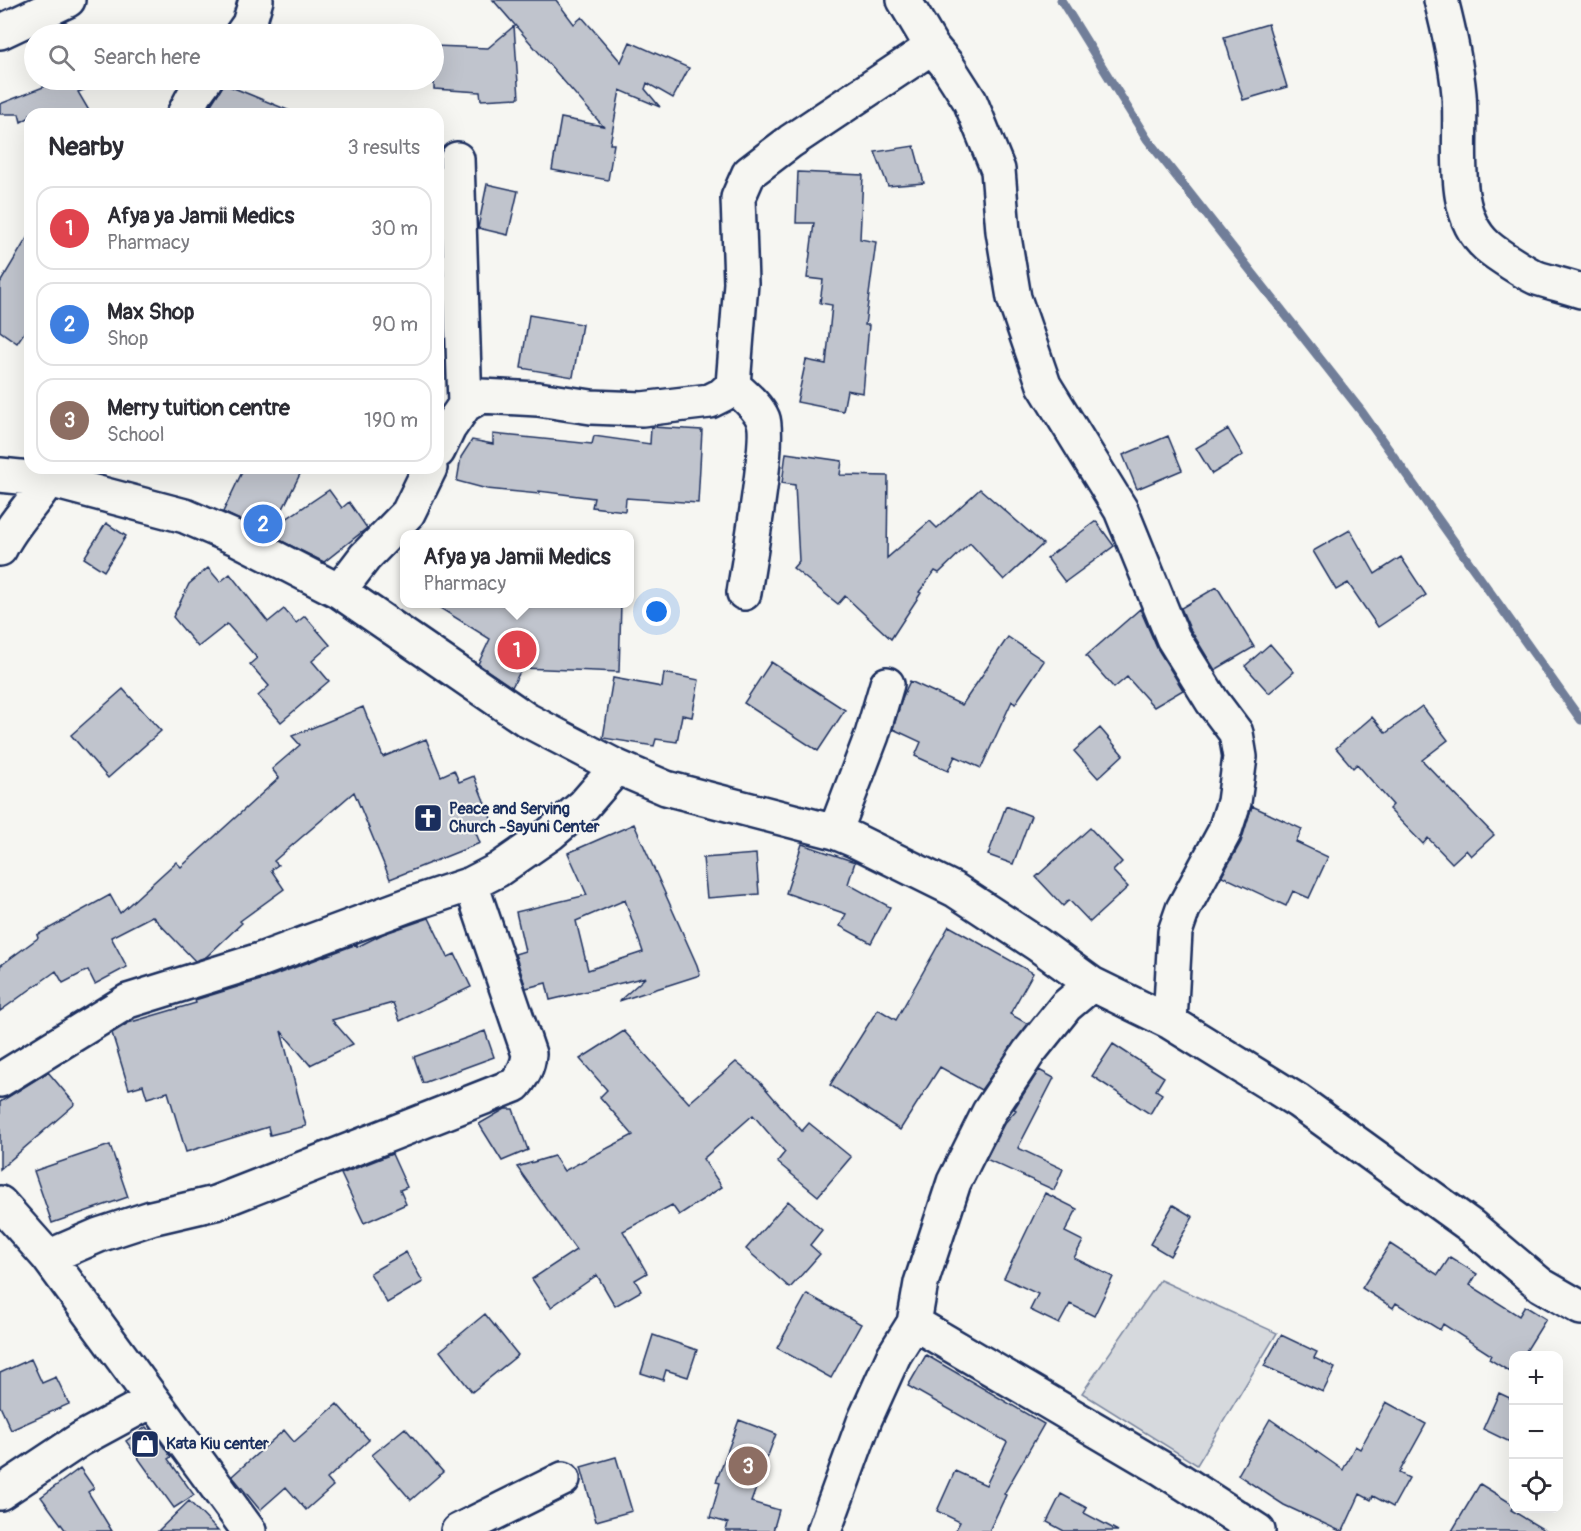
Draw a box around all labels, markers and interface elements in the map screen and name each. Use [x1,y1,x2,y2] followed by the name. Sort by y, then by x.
[24,24,444,90] search box
[45,41,78,74] icon: search
[93,43,200,71] text: Search here
[48,131,124,163] text: Nearby
[348,135,420,160] text: 3 results
[107,202,294,230] text: Afya ya Jamii Medics
[66,216,73,241] text: 1
[371,216,418,241] text: 30 m
[107,230,190,255] text: Pharmacy
[107,298,194,326] text: Max Shop
[64,312,75,337] text: 2
[372,312,418,337] text: 90 m
[107,326,148,351] text: Shop
[107,394,290,422] text: Merry tuition centre
[64,408,75,433] text: 3
[364,408,418,433] text: 190 m
[107,422,164,447] text: School
[244,502,282,546] pin: 2
[400,530,634,608] popup
[423,543,611,571] text: Afya ya Jamii Medics
[423,571,506,596] text: Pharmacy
[642,597,671,626] your location
[498,628,536,672] pin: 1
[449,799,600,837] place label: Peace and Serving Church -Sayuni Center
[412,802,444,834] church icon: Peace and Serving Church -Sayuni Center
[1509,1351,1563,1513] map controls
[1509,1351,1563,1405] button: +
[1509,1405,1563,1459] button: −
[129,1428,161,1460] shop icon: Kata Kiu center
[166,1434,269,1454] place label: Kata Kiu center
[728,1444,768,1488] pin: 3
[1509,1459,1563,1513] button: locate

